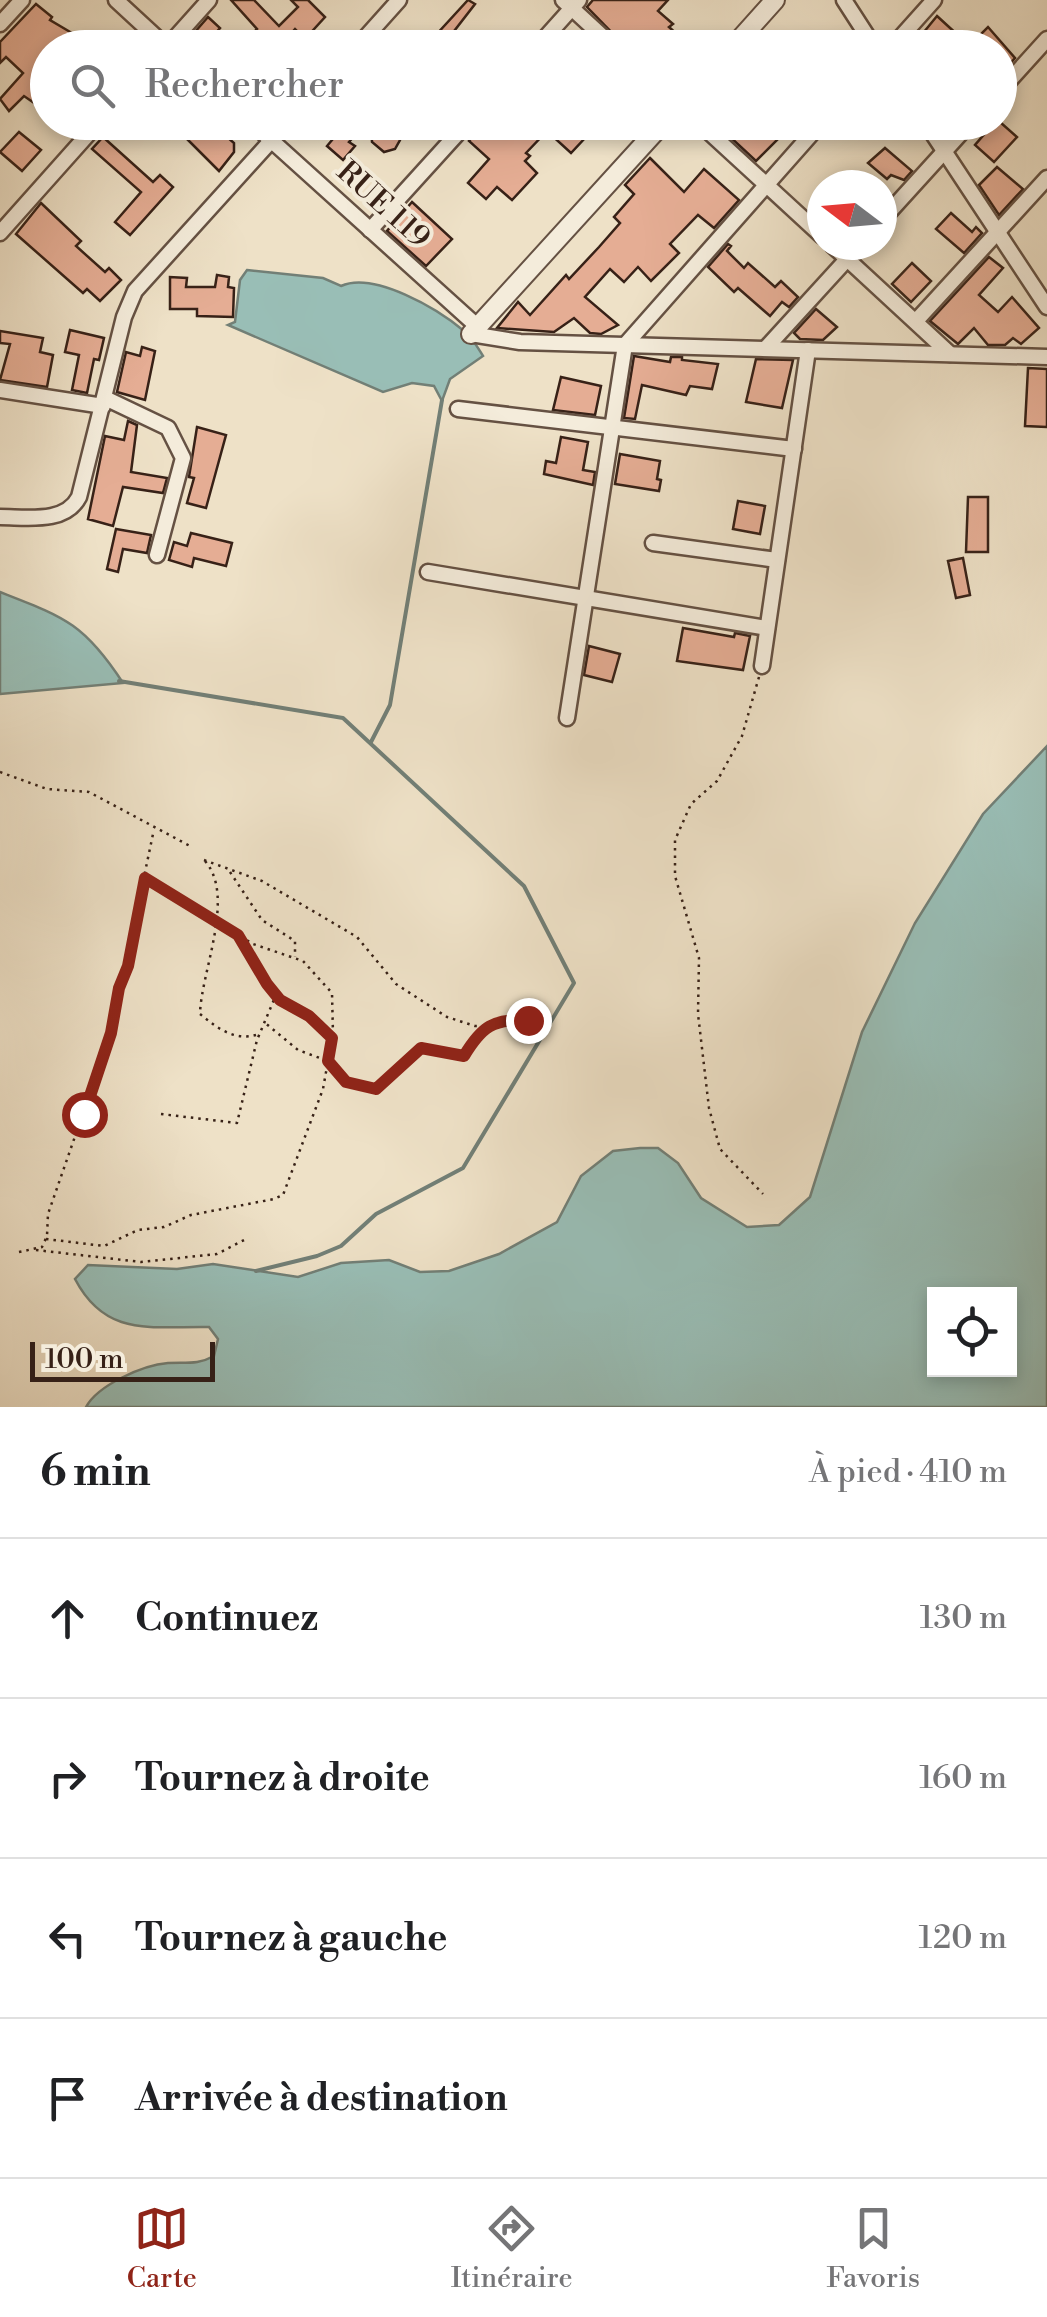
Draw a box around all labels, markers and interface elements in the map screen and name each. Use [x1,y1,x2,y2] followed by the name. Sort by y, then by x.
[30,30,1017,140] search box
[65,58,120,113] icon: search
[145,62,344,109] text: Rechercher
[328,153,438,257] street label: RUE 119
[807,170,897,260] north arrow
[506,998,552,1044] route end
[62,1092,108,1138] route start
[927,1287,1017,1377] map controls
[927,1287,1017,1377] button: locate
[30,1337,215,1382] scale bar
[45,1342,124,1377] text: 100 m
[40,1446,151,1499] text: 6 min
[809,1452,1007,1492] text: À pied · 410 m
[40,1591,95,1646] icon: ahead
[135,1595,318,1642] text: Continuez
[920,1598,1007,1638] text: 130 m
[40,1751,95,1806] icon: right
[135,1755,430,1802] text: Tournez à droite
[919,1758,1007,1798] text: 160 m
[40,1911,95,1966] icon: left
[135,1915,447,1962] text: Tournez à gauche
[918,1918,1007,1958] text: 120 m
[40,2071,95,2126] icon: arrive
[135,2075,508,2122] text: Arrivée à destination
[127,2201,197,2296] tab: Carte
[451,2201,573,2296] tab: Itinéraire
[826,2201,920,2296] tab: Favoris

